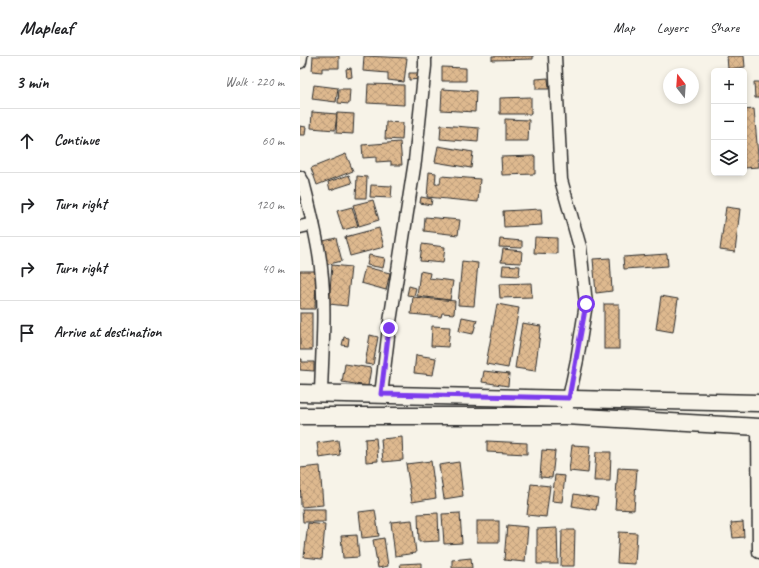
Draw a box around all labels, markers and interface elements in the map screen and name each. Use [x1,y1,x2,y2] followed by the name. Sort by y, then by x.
[20,16,73,40] text: Mapleaf
[613,19,635,36] text: Map
[657,19,688,36] text: Layers
[710,19,739,36] text: Share
[663,68,699,104] north arrow
[711,68,747,176] map controls
[711,68,747,104] button: +
[16,72,49,93] text: 3 min
[225,74,284,90] text: Walk · 220 m
[711,104,747,140] button: −
[16,130,38,152] icon: ahead
[54,131,99,150] text: Continue
[262,133,284,149] text: 60 m
[711,140,747,176] button: layers
[16,194,38,216] icon: right
[54,195,107,214] text: Turn right
[256,197,284,213] text: 120 m
[16,258,38,280] icon: right
[54,259,107,278] text: Turn right
[262,261,284,277] text: 40 m
[577,295,595,313] route start
[380,319,398,337] route end
[16,322,38,344] icon: arrive
[54,323,161,342] text: Arrive at destination

